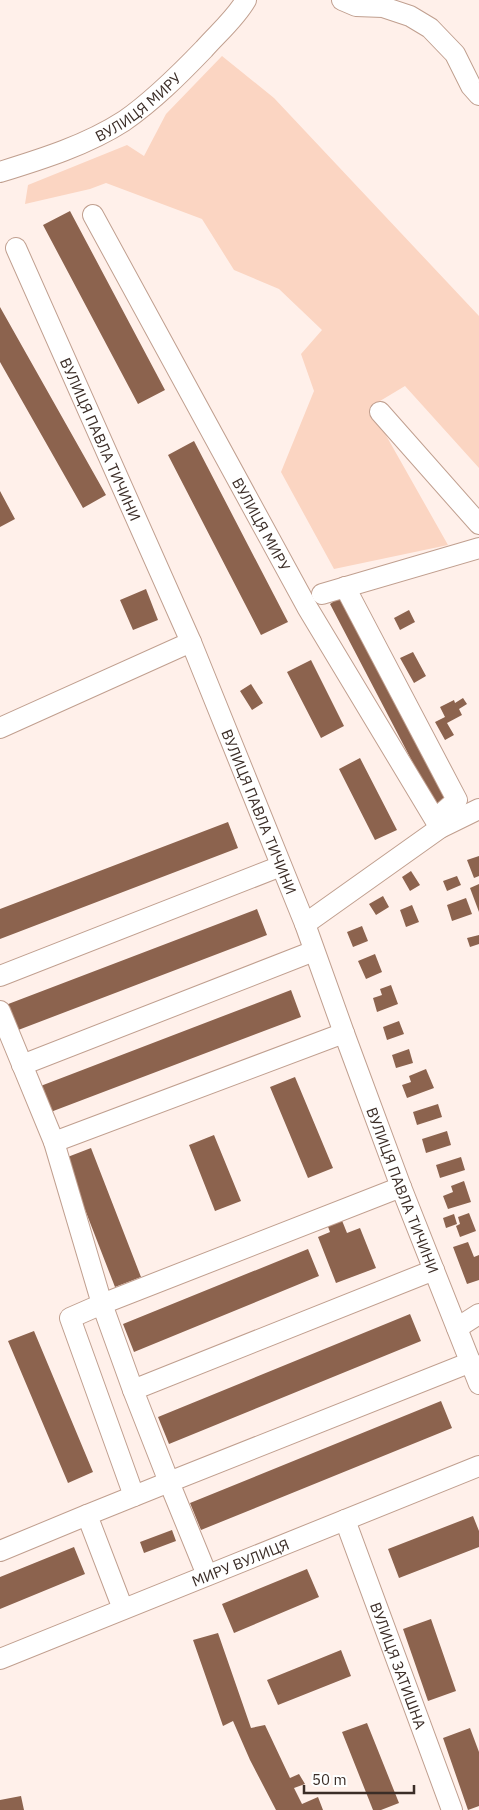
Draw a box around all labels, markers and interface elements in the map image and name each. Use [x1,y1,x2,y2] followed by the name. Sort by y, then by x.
[92,68,185,145] street label: ВУЛИЦЯ МИРУ
[56,355,145,524] street label: ВУЛИЦЯ ПАВЛА ТИЧИНИ
[229,474,295,574] street label: ВУЛИЦЯ МИРУ
[218,726,301,897] street label: ВУЛИЦЯ ПАВЛА ТИЧИНИ
[363,1104,444,1276] street label: ВУЛИЦЯ ПАВЛА ТИЧИНИ
[189,1534,292,1590] street label: МИРУ ВУЛИЦЯ
[367,1599,431,1732] street label: ВУЛИЦЯ ЗАТИШНА
[304,1762,414,1794] scale bar
[312,1770,347,1789] text: 50 m

